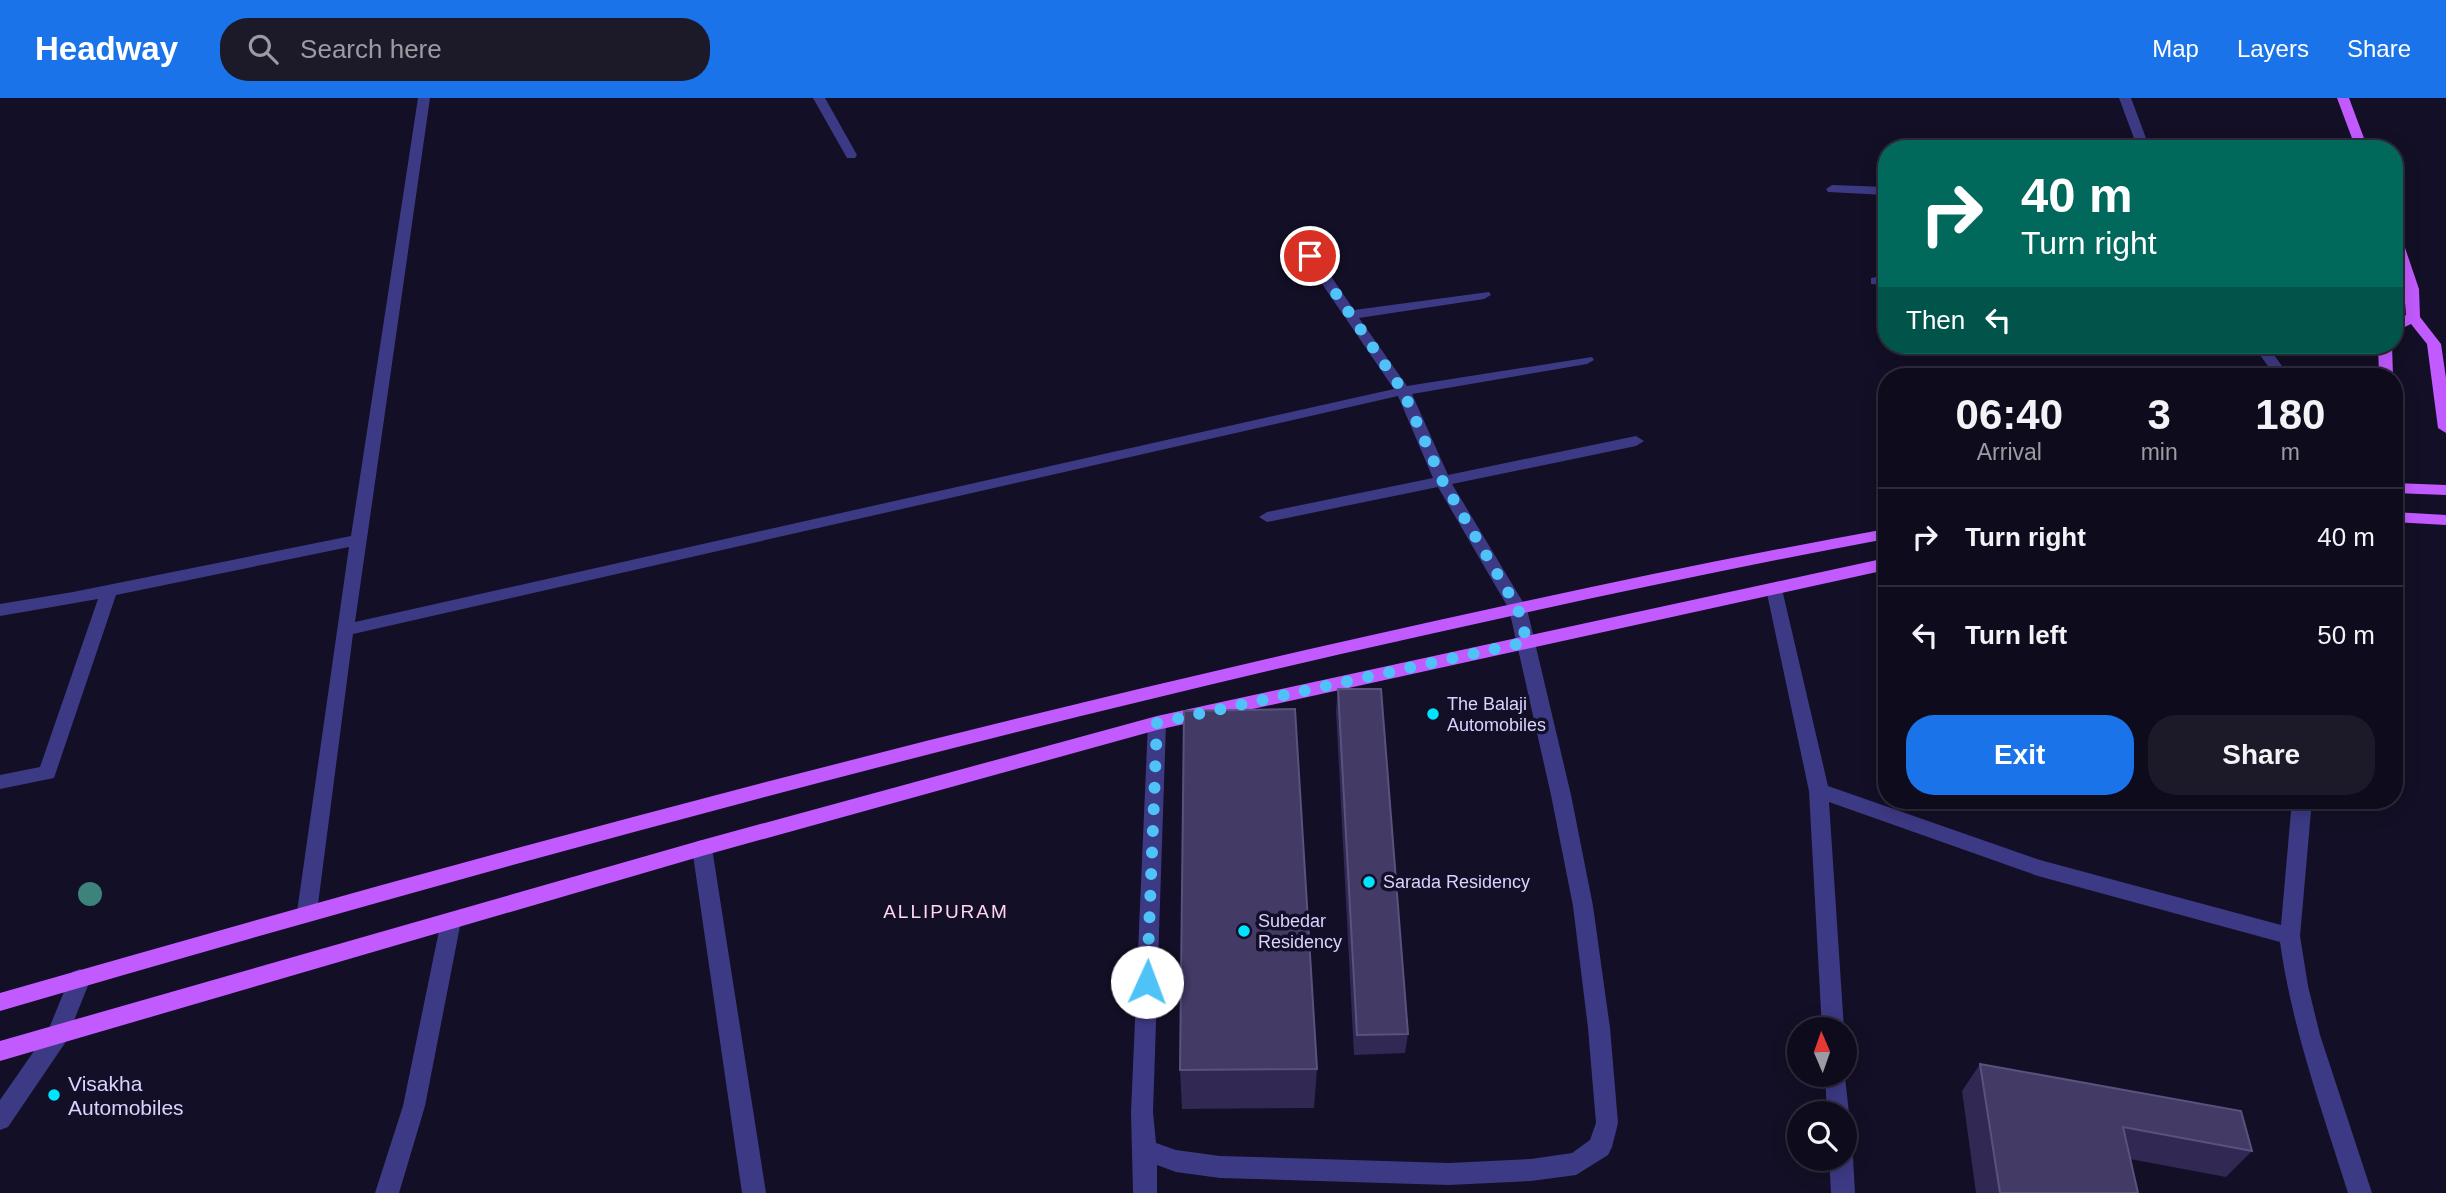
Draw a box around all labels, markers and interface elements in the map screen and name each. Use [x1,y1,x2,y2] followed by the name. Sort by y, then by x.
[220,18,710,81] search box
[35,30,178,67] text: Headway
[244,30,282,68] icon: search
[300,34,442,64] text: Search here
[2152,35,2199,62] text: Map
[2237,35,2309,62] text: Layers
[2347,35,2411,62] text: Share
[1906,168,1997,259] icon: right
[2021,168,2133,222] text: 40 m
[2021,225,2157,261] text: Turn right
[1280,226,1340,286] pin
[1291,237,1329,275] icon: arrive
[1979,301,2017,339] icon: left
[1906,305,1965,335] text: Then
[1956,391,2063,438] text: 06:40
[2147,391,2171,438] text: 3
[2255,391,2325,438] text: 180
[1977,439,2042,465] text: Arrival
[2141,439,2178,465] text: min
[2281,439,2300,465] text: m
[1906,518,1944,556] icon: right
[1965,522,2086,552] text: Turn right
[2317,522,2375,552] text: 40 m
[1906,616,1944,654] icon: left
[1965,620,2067,650] text: Turn left
[2317,620,2375,650] text: 50 m
[1447,694,1546,735] place label: The Balaji Automobiles
[1425,706,1441,722] marker: The Balaji Automobiles
[1906,715,2134,795] button: Exit
[2148,715,2375,795] button: Share
[1383,872,1530,892] place label: Sarada Residency
[1361,874,1377,890] marker: Sarada Residency
[883,901,1009,922] district label: ALLIPURAM
[1258,911,1342,952] place label: Subedar Residency
[1236,923,1252,939] marker: Subedar Residency
[1110,945,1184,1019] position arrow
[1787,1017,1857,1087] north arrow
[1787,1017,1857,1171] map controls
[68,1072,184,1119] place label: Visakha Automobiles
[46,1087,62,1103] marker: Visakha Automobiles
[1787,1101,1857,1171] button: search

